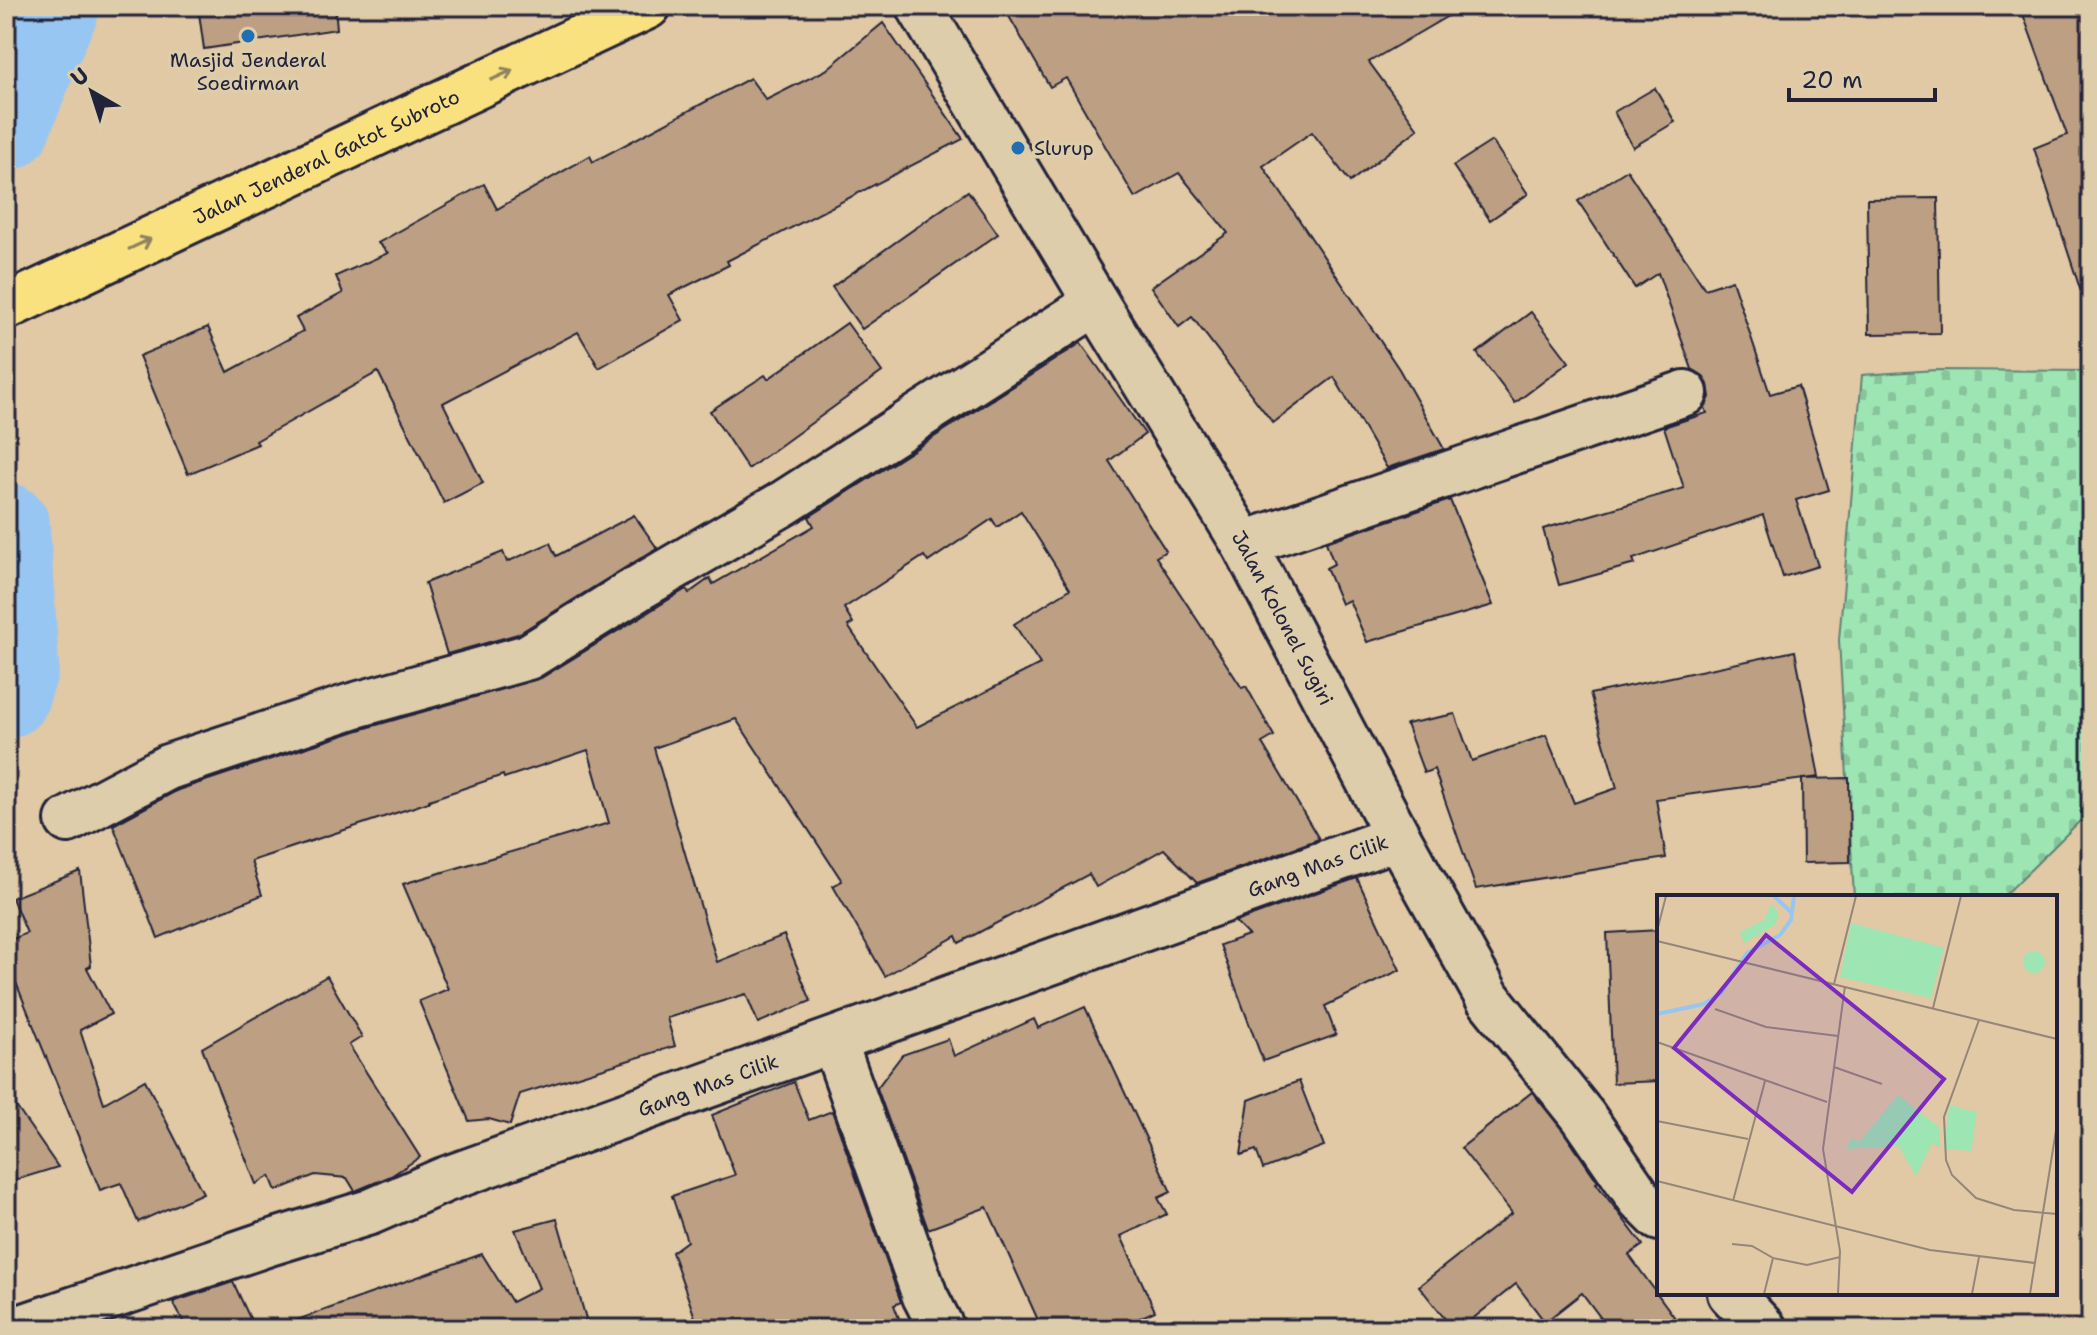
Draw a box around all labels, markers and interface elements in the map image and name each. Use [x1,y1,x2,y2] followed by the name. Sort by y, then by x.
[239,27,257,45] marker: Masjid Jenderal Soedirman
[170,47,326,96] place label: Masjid Jenderal Soedirman
[52,52,132,132] north arrow
[1789,52,1935,102] scale bar
[65,61,95,93] text: U
[1801,64,1863,96] text: 20 m
[489,67,513,82] one-way arrow
[189,83,464,230] street label: Jalan Jenderal Gatot Subroto
[1034,135,1094,161] place label: Slurup
[1009,139,1027,157] marker: Slurup
[127,236,151,251] one-way arrow
[1226,526,1339,710] street label: Jalan Kolonel Sugiri
[1244,829,1392,903] street label: Gang Mas Cilik
[1657,895,2057,1295] inset map
[634,1048,782,1122] street label: Gang Mas Cilik

